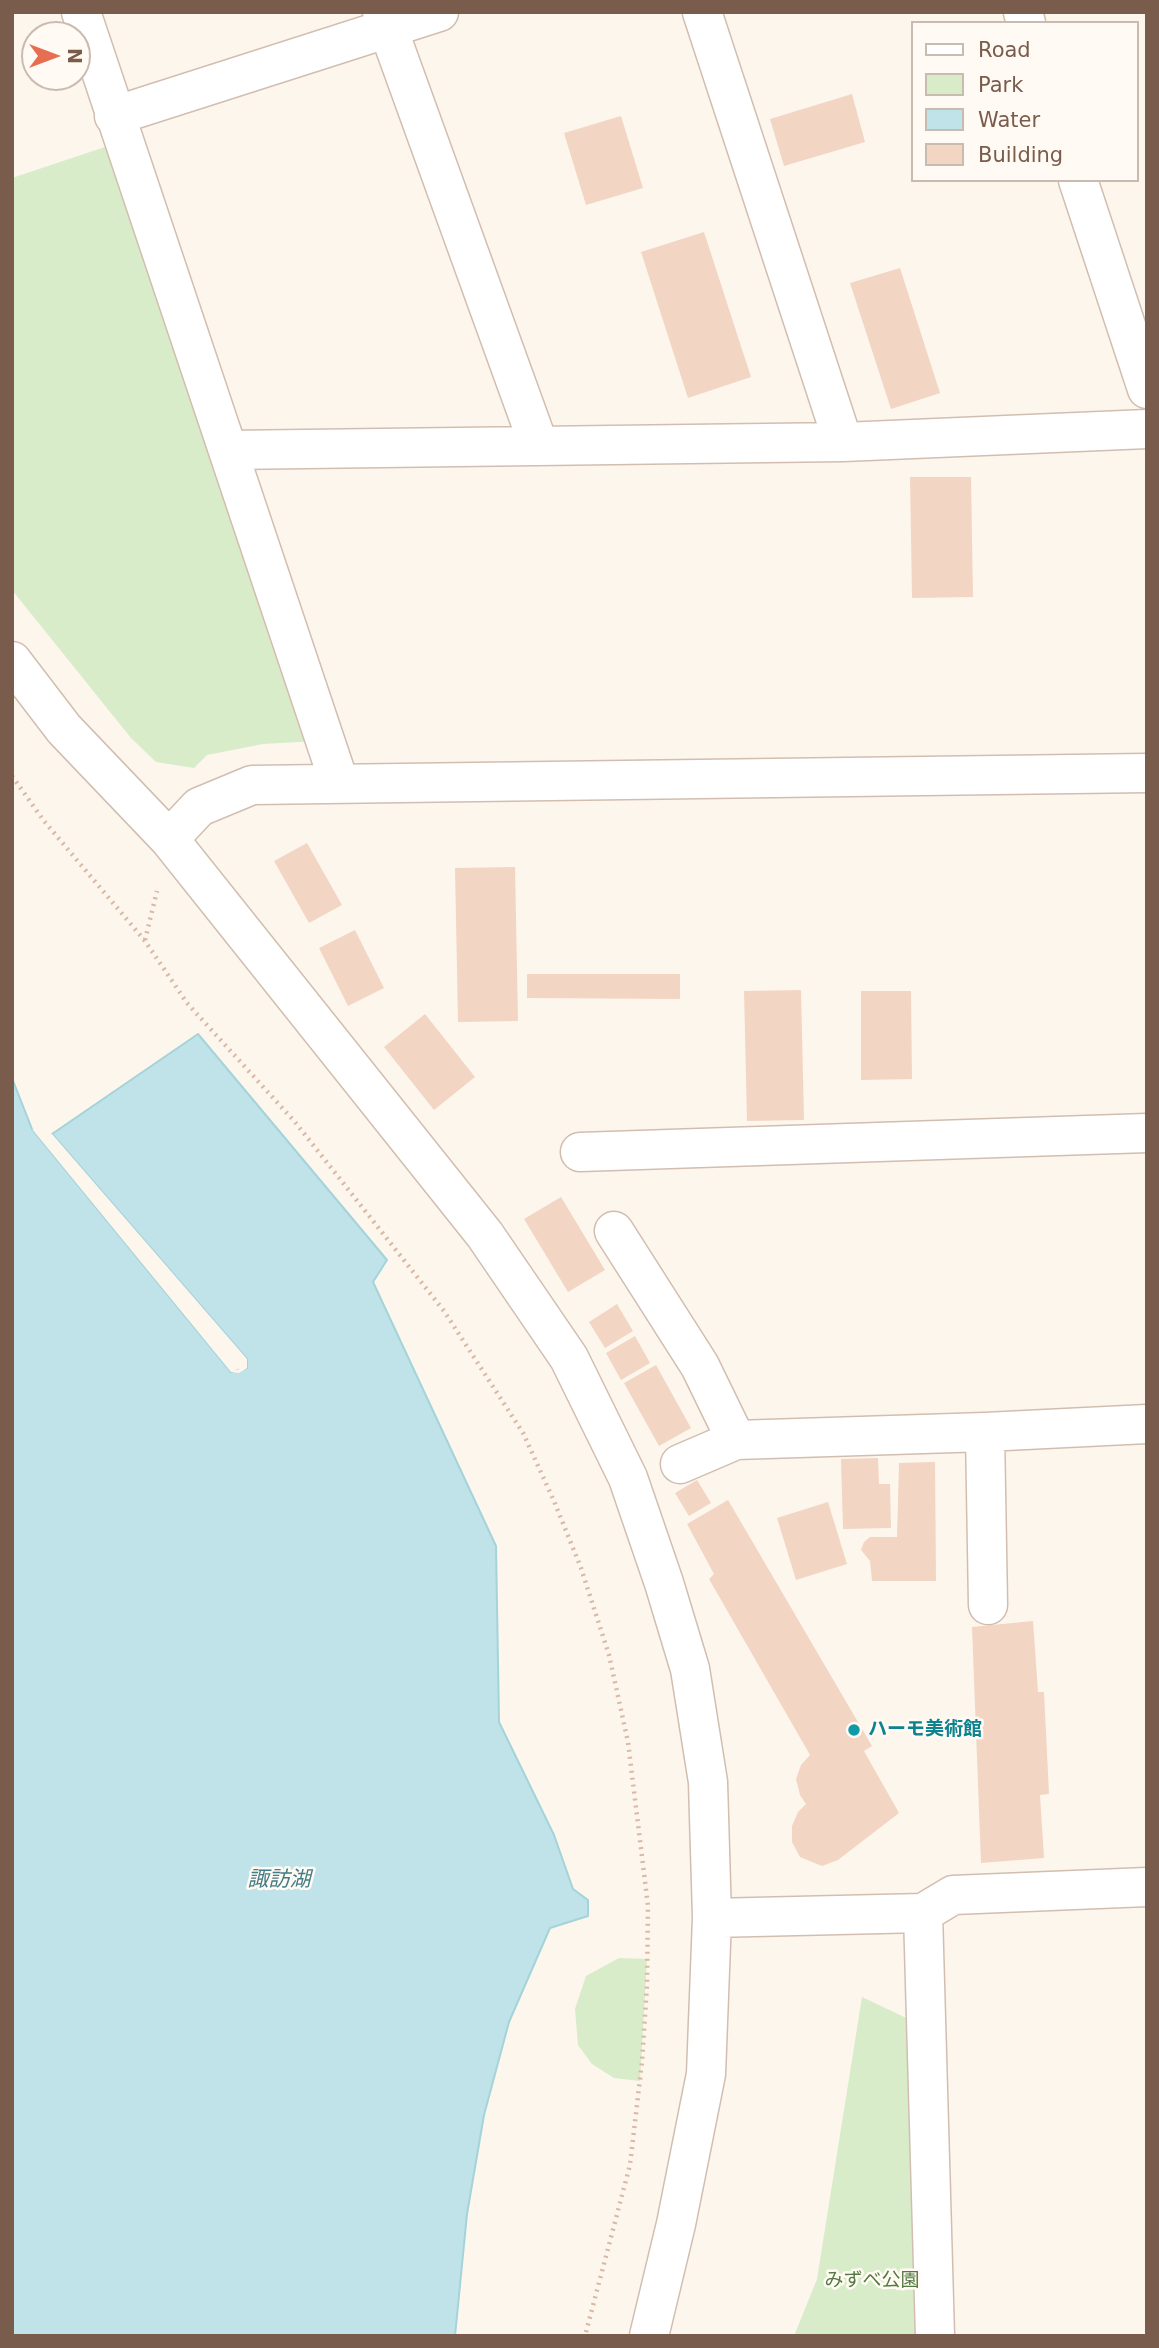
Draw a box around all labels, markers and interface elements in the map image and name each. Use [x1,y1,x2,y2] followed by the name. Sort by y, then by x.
[21,21,91,91] north arrow
[911,21,1138,182] legend
[978,38,1031,62] text: Road
[64,48,86,64] text: N
[978,73,1023,97] text: Park
[978,108,1040,132] text: Water
[978,143,1063,167] text: Building
[868,1719,982,1741] place label: ハーモ美術館
[846,1722,862,1738] marker: ハーモ美術館
[248,1868,310,1894] water label: 諏訪湖
[825,2270,919,2292] park label: みずべ公園

